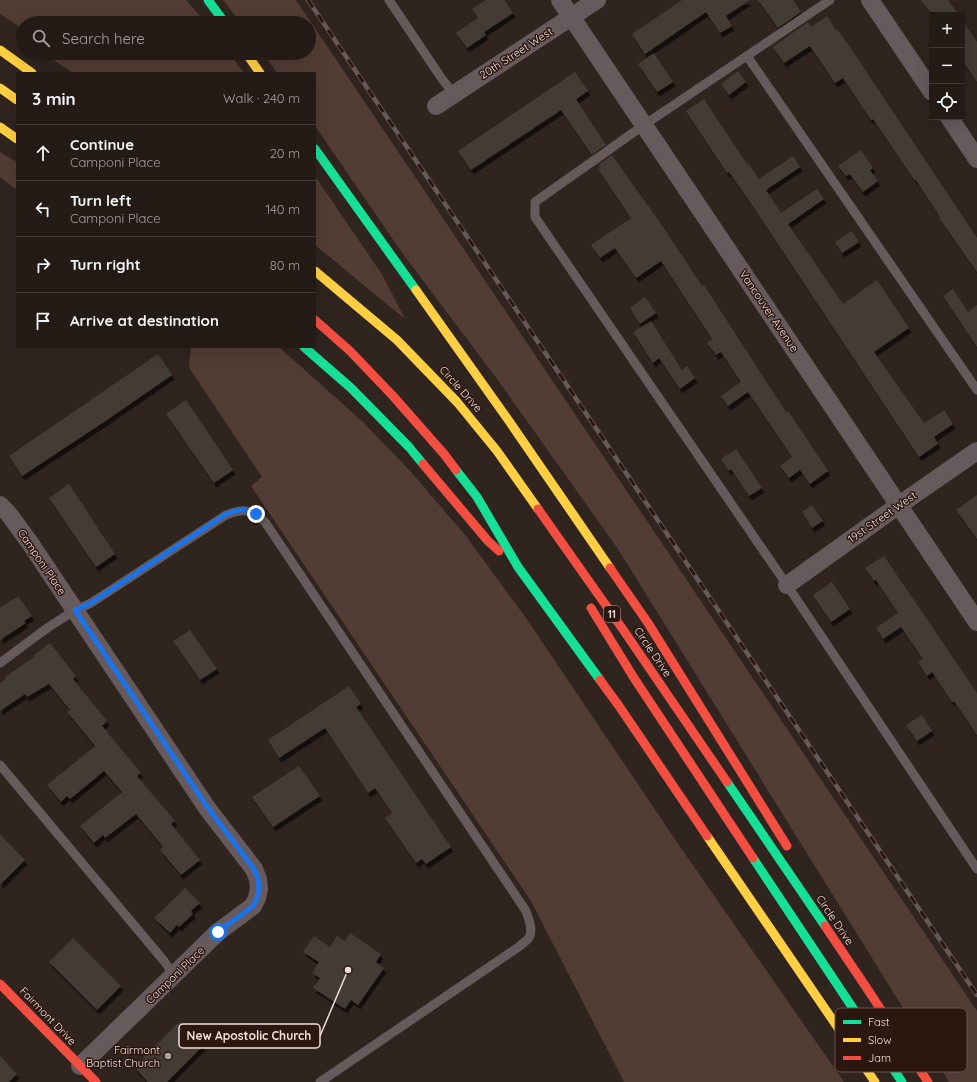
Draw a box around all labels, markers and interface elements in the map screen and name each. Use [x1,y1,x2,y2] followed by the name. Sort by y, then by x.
[929,12,965,120] map controls
[929,12,965,48] button: +
[16,16,316,60] search box
[477,24,555,82] street label: 20th Street West
[30,27,52,49] icon: search
[62,29,145,48] text: Search here
[929,48,965,84] button: −
[929,84,965,120] button: locate
[32,88,76,109] text: 3 min
[223,90,300,106] text: Walk · 240 m
[70,135,134,154] text: Continue
[32,142,54,164] icon: ahead
[270,145,300,161] text: 20 m
[70,154,161,170] text: Camponi Place
[70,191,132,210] text: Turn left
[32,198,54,220] icon: left
[265,201,300,217] text: 140 m
[70,210,161,226] text: Camponi Place
[32,254,54,276] icon: right
[70,255,141,274] text: Turn right
[270,257,300,273] text: 80 m
[736,267,802,355] street label: Vancouver Avenue
[32,310,54,332] icon: arrive
[70,311,219,330] text: Arrive at destination
[437,363,485,415] street label: Circle Drive
[845,488,919,546] street label: 19st Street West
[247,505,265,523] route end
[15,526,69,598] street label: Camponi Place
[604,606,620,622] road number: 11
[631,624,675,680] street label: Circle Drive
[813,892,857,948] street label: Circle Drive
[209,923,227,941] route start
[143,943,207,1007] street label: Camponi Place
[17,984,79,1048] street label: Fairmont Drive
[835,1008,967,1072] legend
[868,1015,890,1029] text: Fast
[179,1024,320,1048] callout: New Apostolic Church
[187,1028,311,1043] text: New Apostolic Church
[868,1033,892,1047] text: Slow
[86,1043,160,1070] place label: Fairmont Baptist Church
[163,1051,173,1061] marker: Fairmont Baptist Church
[868,1051,891,1065] text: Jam

